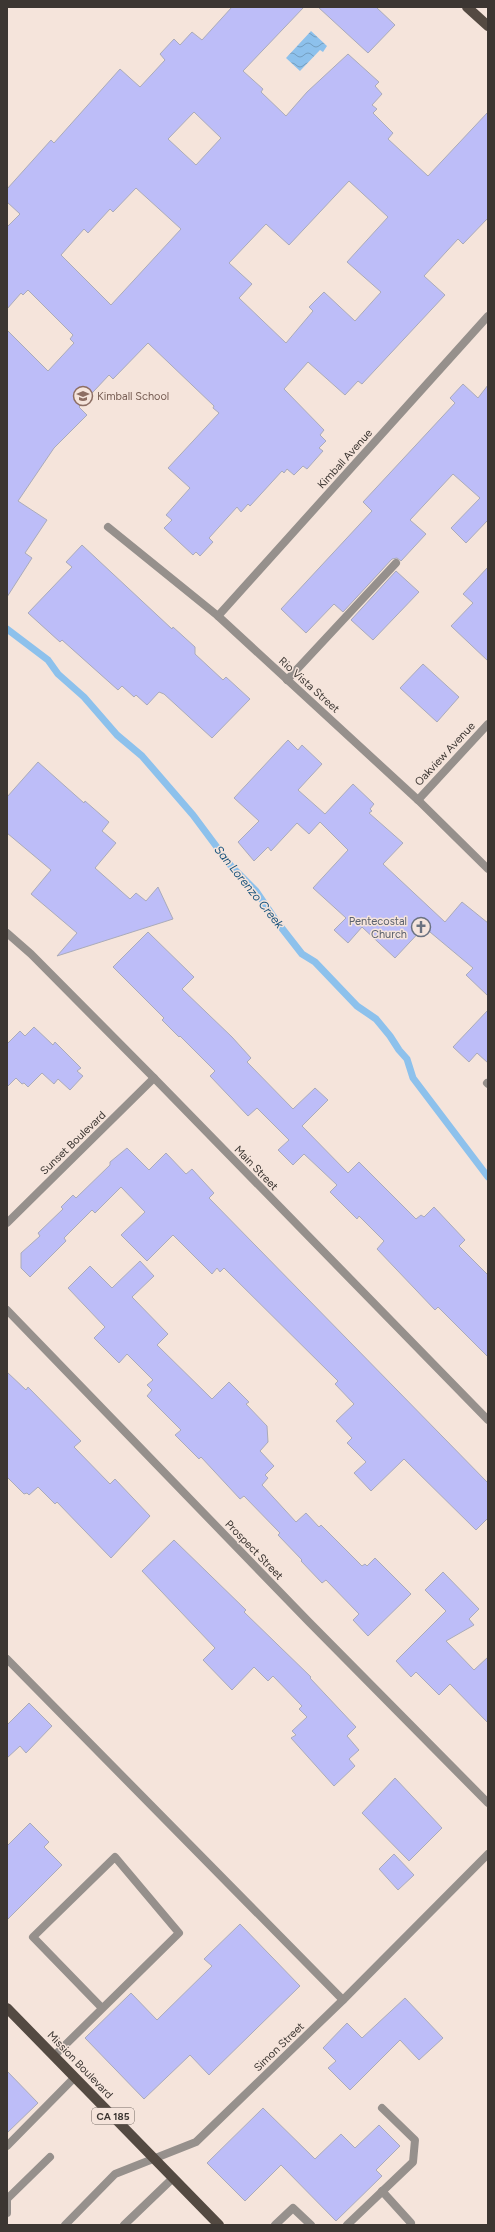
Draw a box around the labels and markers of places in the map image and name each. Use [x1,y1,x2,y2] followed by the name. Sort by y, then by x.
[72,385,94,407] school or university icon: Kimball School
[97,390,169,403] place label: Kimball School
[349,915,407,941] place label: Pentecostal Church
[410,916,432,938] church icon: Pentecostal Church

